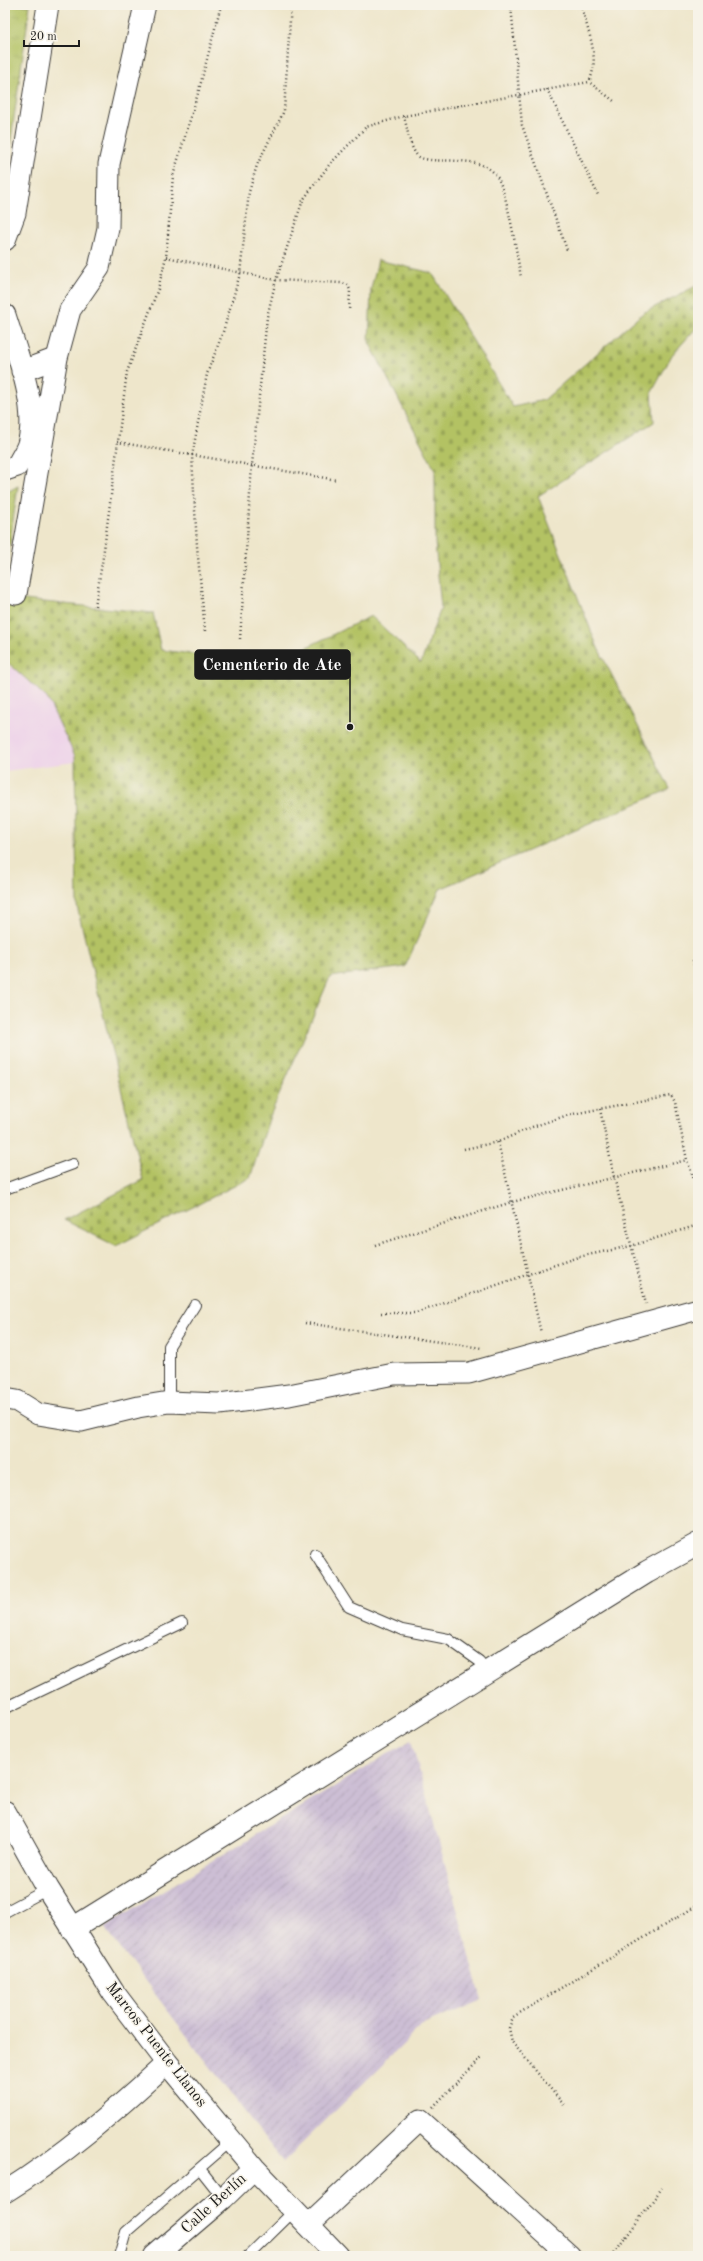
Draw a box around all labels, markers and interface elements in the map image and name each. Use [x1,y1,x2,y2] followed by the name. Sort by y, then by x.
[24,22,79,48] scale bar
[30,31,57,43] text: 20 m
[195,650,350,679] callout: Cementerio de Ate
[202,657,342,674] text: Cementerio de Ate
[102,1980,210,2110] street label: Marcos Puente Llanos
[178,2171,250,2237] street label: Calle Berlín

